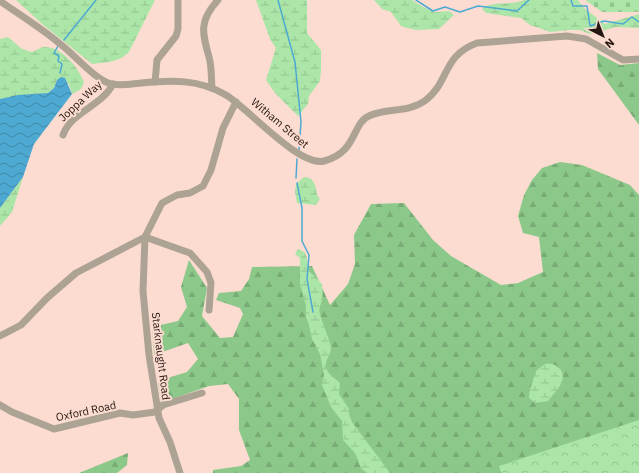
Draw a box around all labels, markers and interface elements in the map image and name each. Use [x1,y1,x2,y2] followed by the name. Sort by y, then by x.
[583,16,623,56] north arrow
[602,36,617,51] text: N
[55,77,105,125] street label: Joppa Way
[248,95,312,151] street label: Witham Street
[149,311,173,401] street label: Starknaught Road
[55,398,117,424] street label: Oxford Road

